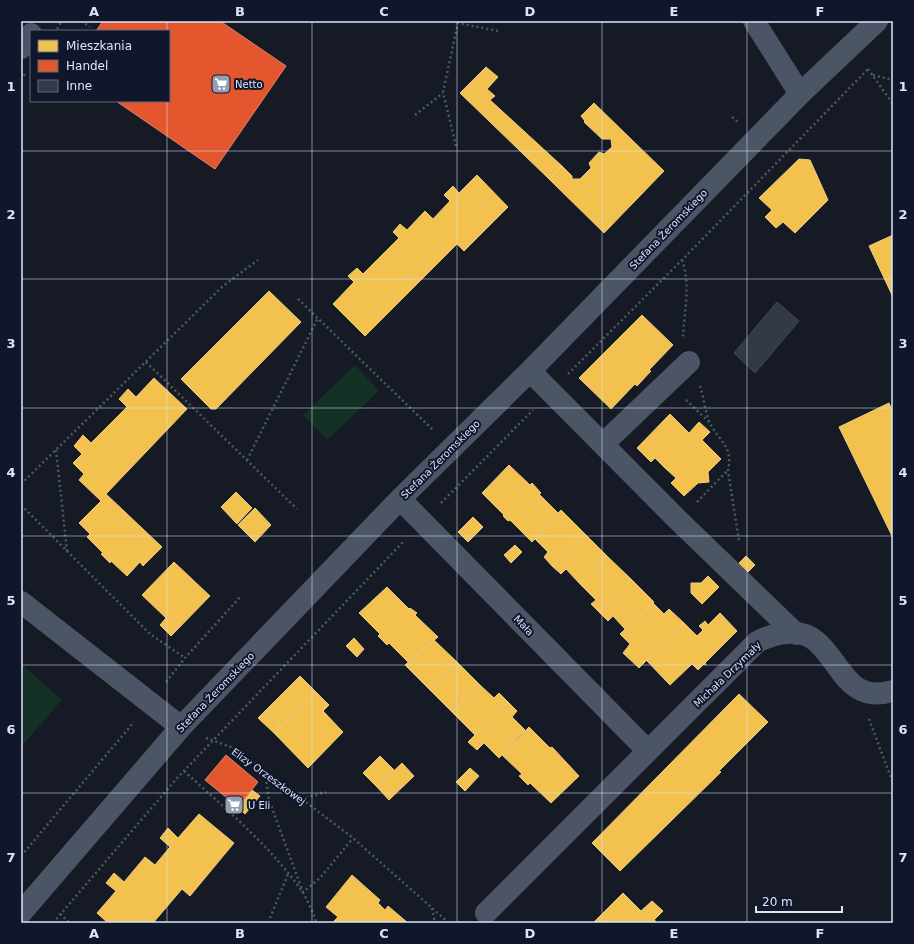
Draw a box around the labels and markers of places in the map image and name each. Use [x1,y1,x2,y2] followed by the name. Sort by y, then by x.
[210,73,232,95] supermarket icon: Netto
[235,79,263,90] place label: Netto
[223,794,245,816] supermarket icon: U Eli
[248,800,270,811] place label: U Eli

